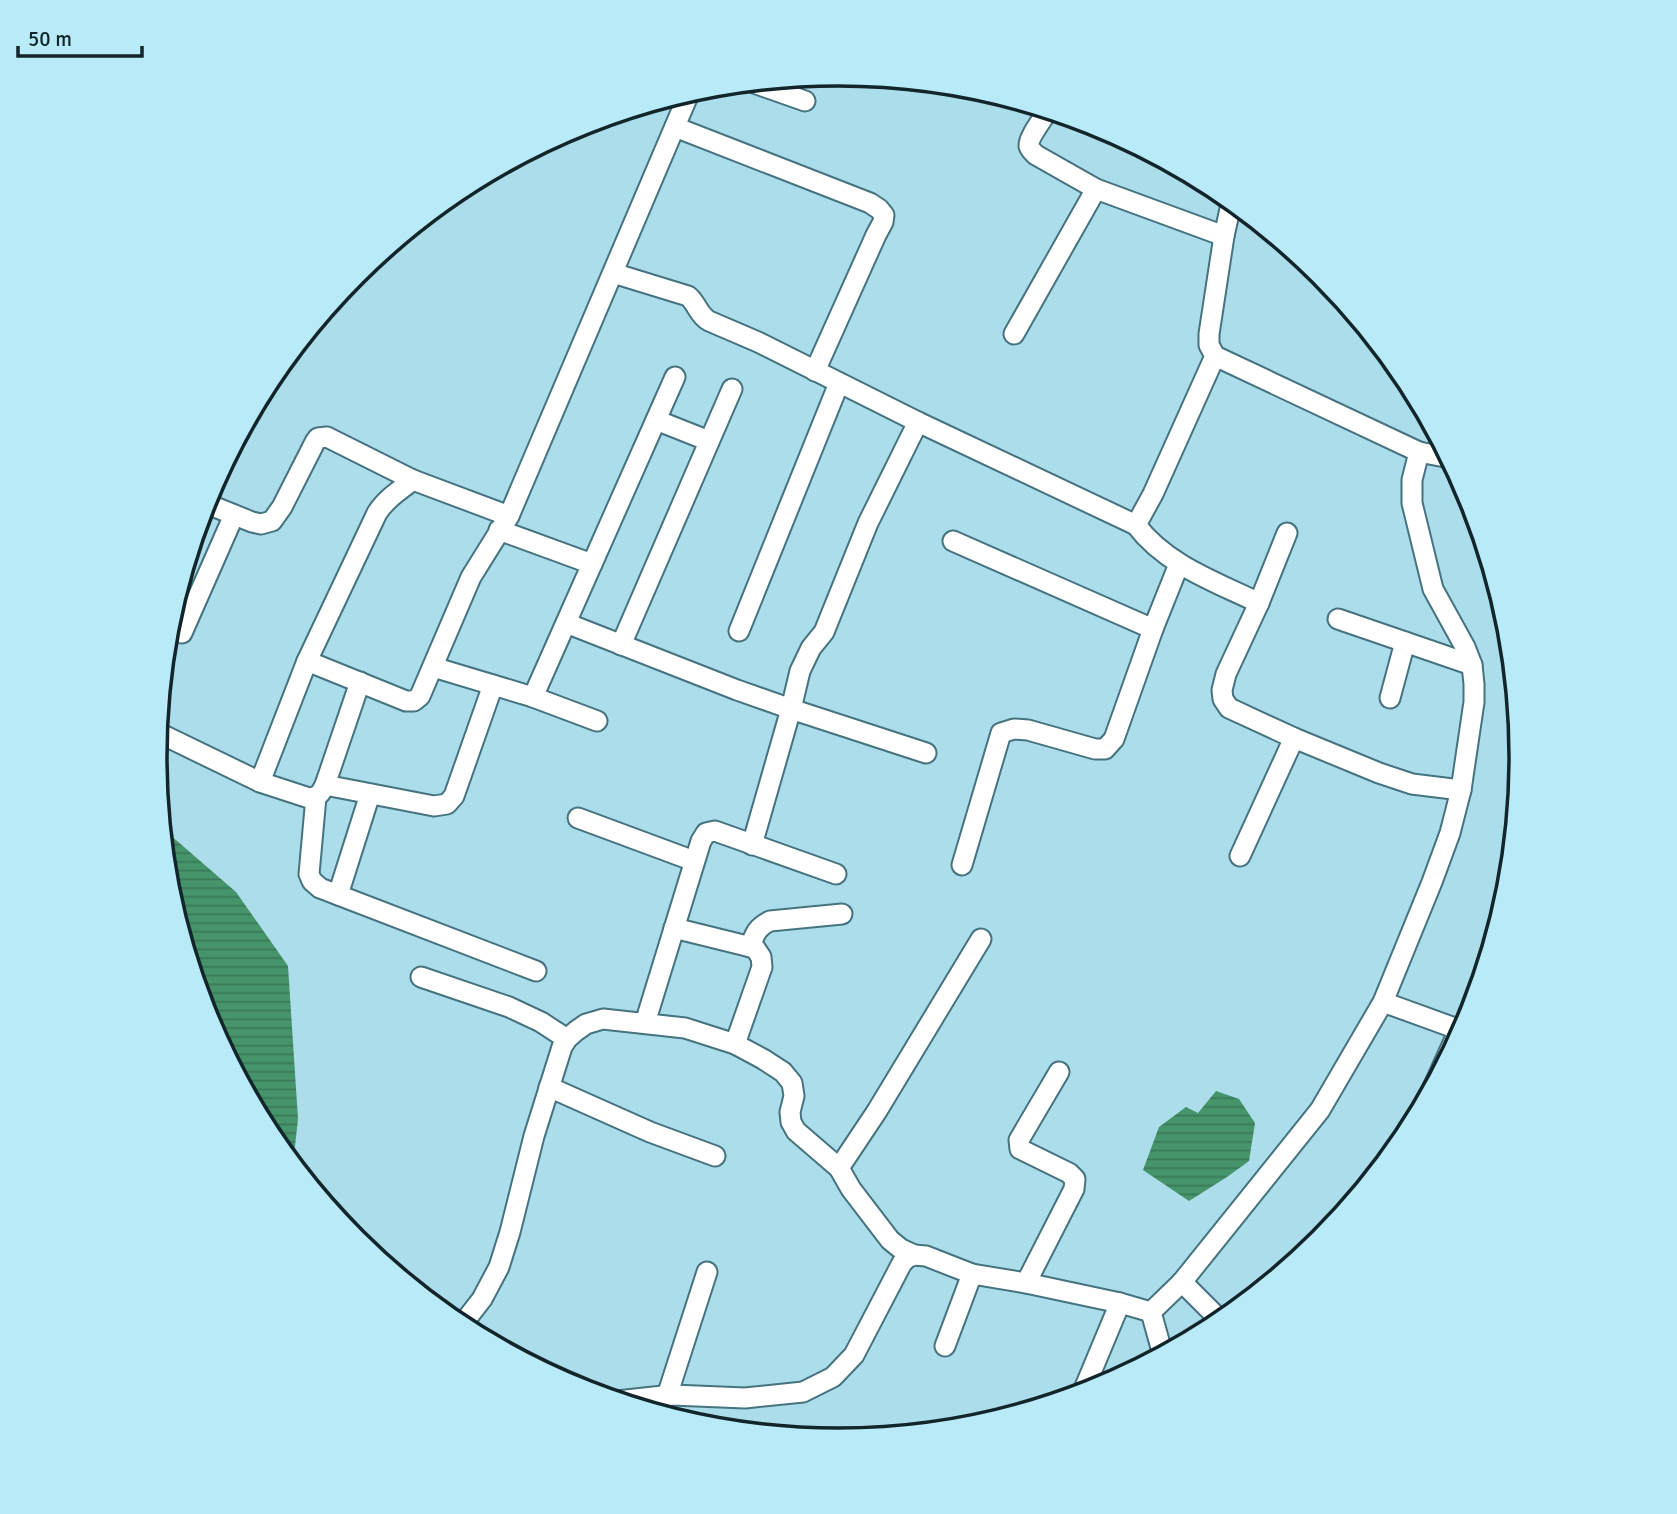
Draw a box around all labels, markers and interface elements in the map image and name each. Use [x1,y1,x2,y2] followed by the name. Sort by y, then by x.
[18,14,142,58] scale bar
[28,26,72,52] text: 50 m

